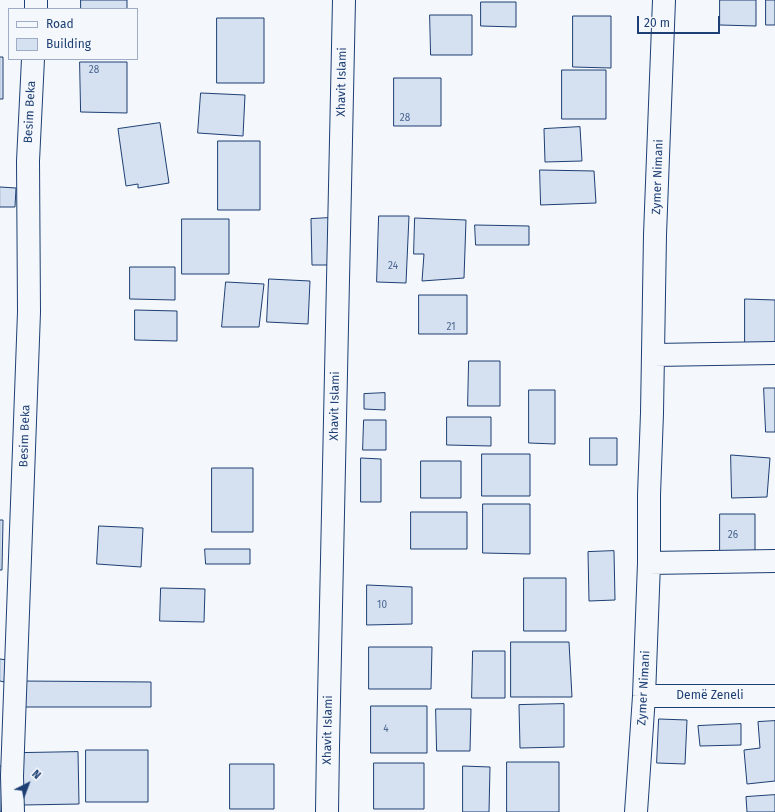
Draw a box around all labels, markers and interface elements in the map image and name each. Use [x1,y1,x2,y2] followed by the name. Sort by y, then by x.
[8,8,138,60] legend
[639,8,722,34] scale bar
[644,16,670,30] text: 20 m
[46,17,74,31] text: Road
[46,37,91,51] text: Building
[334,47,350,117] street label: Xhavit Islami
[89,64,99,76] house number: 28
[21,80,39,144] street label: Besim Beka
[400,112,410,124] house number: 28
[649,139,667,215] street label: Zymer Nimani
[388,260,398,272] house number: 24
[446,321,456,333] house number: 21
[327,371,343,441] street label: Xhavit Islami
[17,404,33,468] street label: Besim Beka
[728,529,738,541] house number: 26
[377,599,387,611] house number: 10
[635,650,653,726] street label: Zymer Nimani
[676,689,744,703] street label: Demë Zeneli
[320,695,336,765] street label: Xhavit Islami
[383,723,389,735] house number: 4
[8,764,48,804] north arrow
[29,767,43,782] text: N

